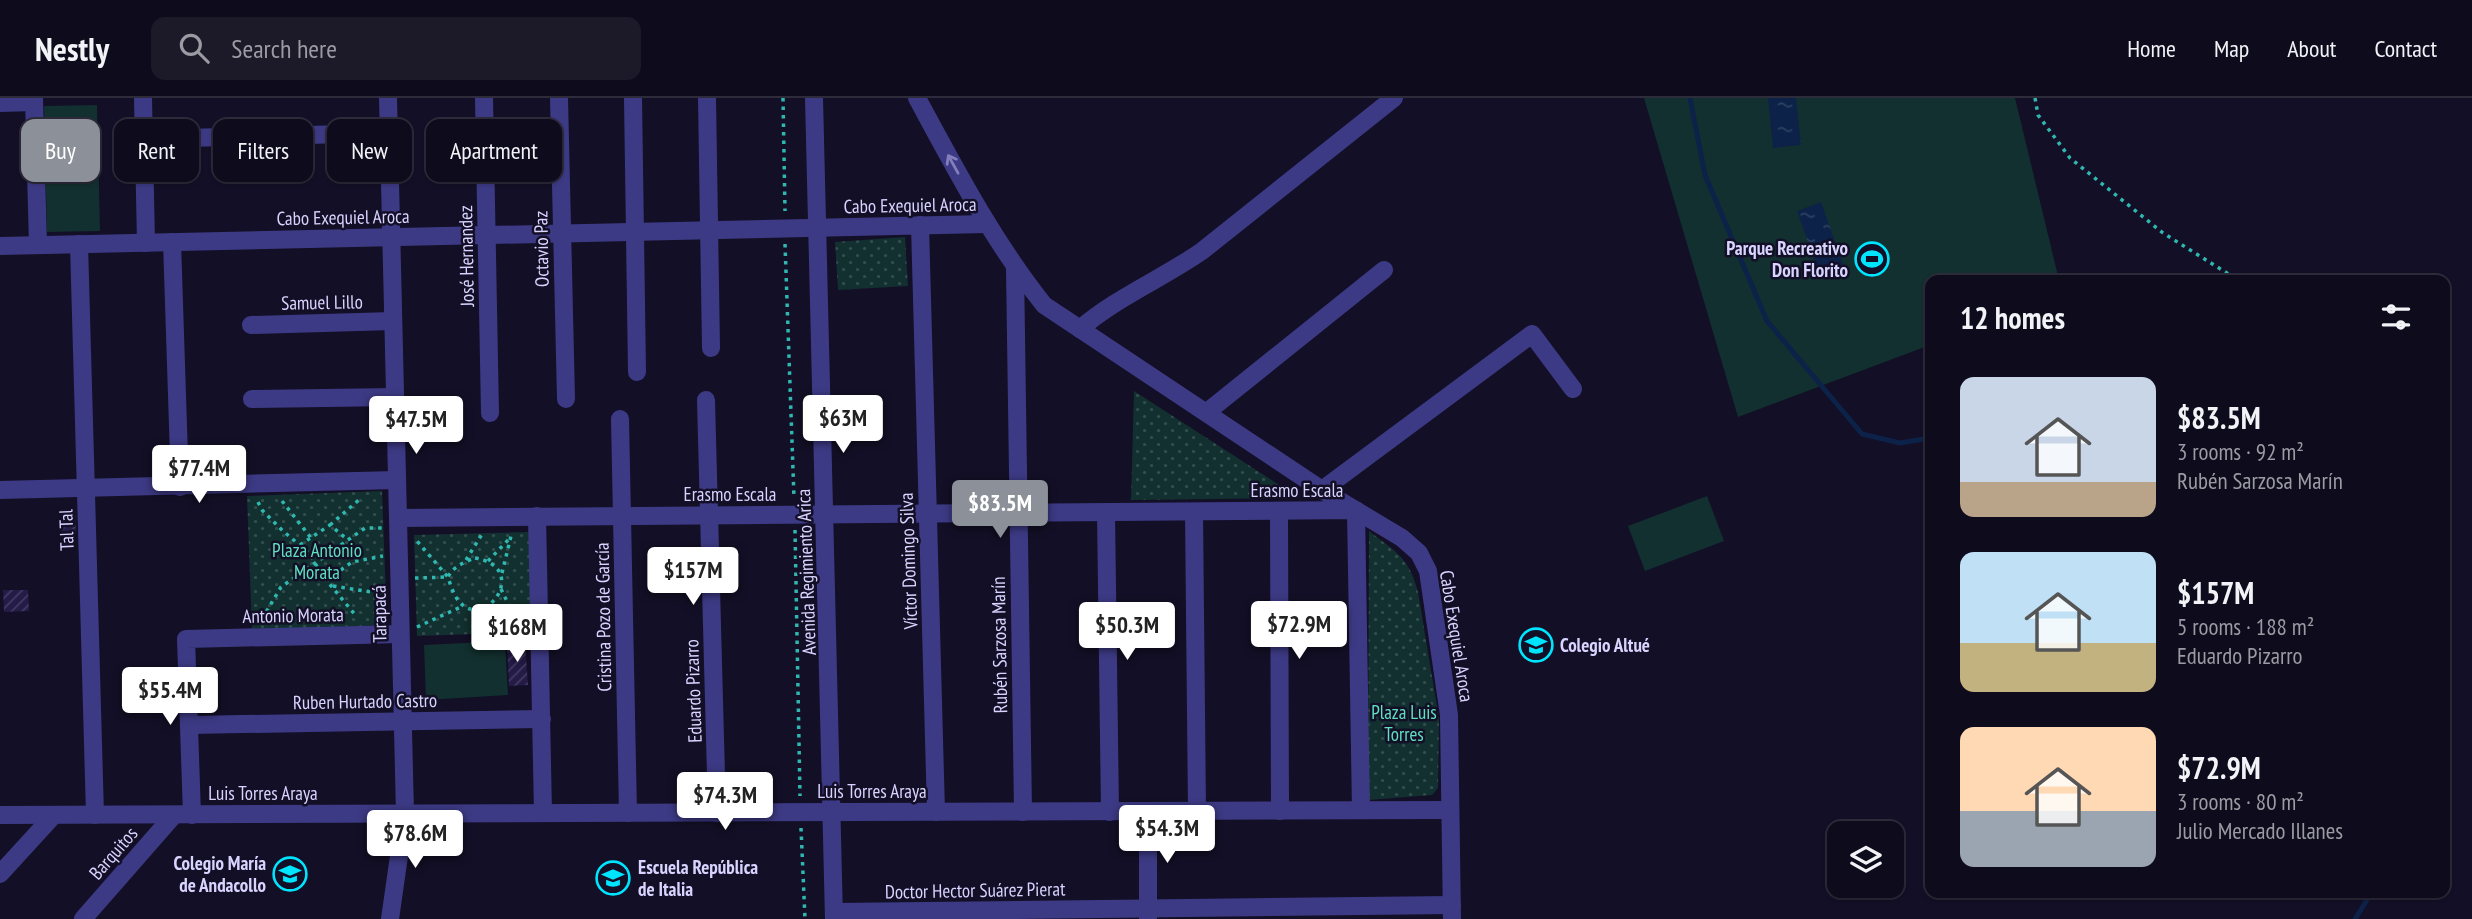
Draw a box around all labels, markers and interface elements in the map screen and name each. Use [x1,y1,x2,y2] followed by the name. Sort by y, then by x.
[151,17,641,80] search box
[35,27,109,70] text: Nestly
[175,29,213,67] icon: search
[231,32,337,65] text: Search here
[2127,33,2176,64] text: Home
[2214,33,2249,64] text: Map
[2287,33,2336,64] text: About
[2374,33,2437,64] text: Contact
[21,119,100,182] chip: Buy
[114,119,199,182] chip: Rent
[213,119,313,182] chip: Filters
[327,119,412,182] chip: New
[426,119,562,182] chip: Apartment
[946,154,959,175] one-way arrow
[843,192,977,218] street label: Cabo Exequiel Aroca
[276,204,410,230] street label: Cabo Exequiel Aroca
[453,205,479,308] street label: José Hernandez
[528,211,554,287] street label: Octavio Paz
[1726,236,1848,282] place label: Parque Recreativo Don Florito
[1853,240,1891,278] sports icon: Parque Recreativo Don Florito
[281,289,363,315] street label: Samuel Lillo
[1960,298,2065,337] text: 12 homes
[2377,298,2415,336] icon: filters
[359,396,473,456] pin: $47.5M
[802,396,884,455] pin: $63M
[2177,398,2261,437] text: $83.5M
[819,403,867,432] text: $63M
[385,404,447,433] text: $47.5M
[2016,405,2100,489] icon: home
[2177,437,2304,466] text: 3 rooms · 92 m²
[142,446,256,505] pin: $77.4M
[168,453,230,482] text: $77.4M
[2177,466,2343,495] text: Rubén Sarzosa Marín
[1251,478,1343,502] street label: Erasmo Escala
[943,480,1057,540] pin: $83.5M
[684,482,776,506] street label: Erasmo Escala
[791,488,821,656] street label: Avenida Regimiento Arica
[968,488,1032,517] text: $83.5M
[894,492,922,631] street label: Víctor Domingo Silva
[53,508,79,551] street label: Tal Tal
[272,538,362,584] park label: Plaza Antonio Morata
[590,542,616,692] street label: Cristina Pozo de García
[644,547,742,607] pin: $157M
[663,555,723,584] text: $157M
[1435,568,1479,704] street label: Cabo Exequiel Aroca
[2177,573,2254,612] text: $157M
[986,576,1012,714] street label: Rubén Sarzosa Marín
[2016,580,2100,664] icon: home
[366,585,392,643] street label: Tarapacá
[242,602,344,628] street label: Antonio Morata
[1070,602,1184,662] pin: $50.3M
[1242,602,1356,661] pin: $72.9M
[468,604,566,664] pin: $168M
[1267,609,1331,638] text: $72.9M
[1095,610,1159,639] text: $50.3M
[487,612,547,641] text: $168M
[2177,612,2314,641] text: 5 rooms · 188 m²
[1517,626,1555,664] school or university icon: Colegio Altué
[1560,633,1650,657] place label: Colegio Altué
[679,639,707,743] street label: Eduardo Pizarro
[2177,641,2302,670] text: Eduardo Pizarro
[113,668,227,727] pin: $55.4M
[138,675,202,704] text: $55.4M
[293,688,437,714] street label: Ruben Hurtado Castro
[1371,700,1437,746] park label: Plaza Luis Torres
[2177,748,2261,787] text: $72.9M
[2016,755,2100,839] icon: home
[668,772,782,832] pin: $74.3M
[817,779,927,803] street label: Luis Torres Araya
[693,780,757,809] text: $74.3M
[208,781,318,805] street label: Luis Torres Araya
[2177,787,2304,816] text: 3 rooms · 80 m²
[1110,806,1224,865] pin: $54.3M
[358,810,472,870] pin: $78.6M
[1135,813,1199,842] text: $54.3M
[2177,816,2343,845] text: Julio Mercado Illanes
[383,818,447,847] text: $78.6M
[1827,821,1904,898] map controls
[1827,821,1904,898] button: layers
[84,822,142,884] street label: Barquitos
[173,851,266,897] place label: Colegio María de Andacollo
[271,855,309,893] school or university icon: Colegio María de Andacollo
[638,855,758,901] place label: Escuela República de Italia
[594,859,632,897] school or university icon: Escuela República de Italia
[885,876,1066,904] street label: Doctor Hector Suárez Pierat

